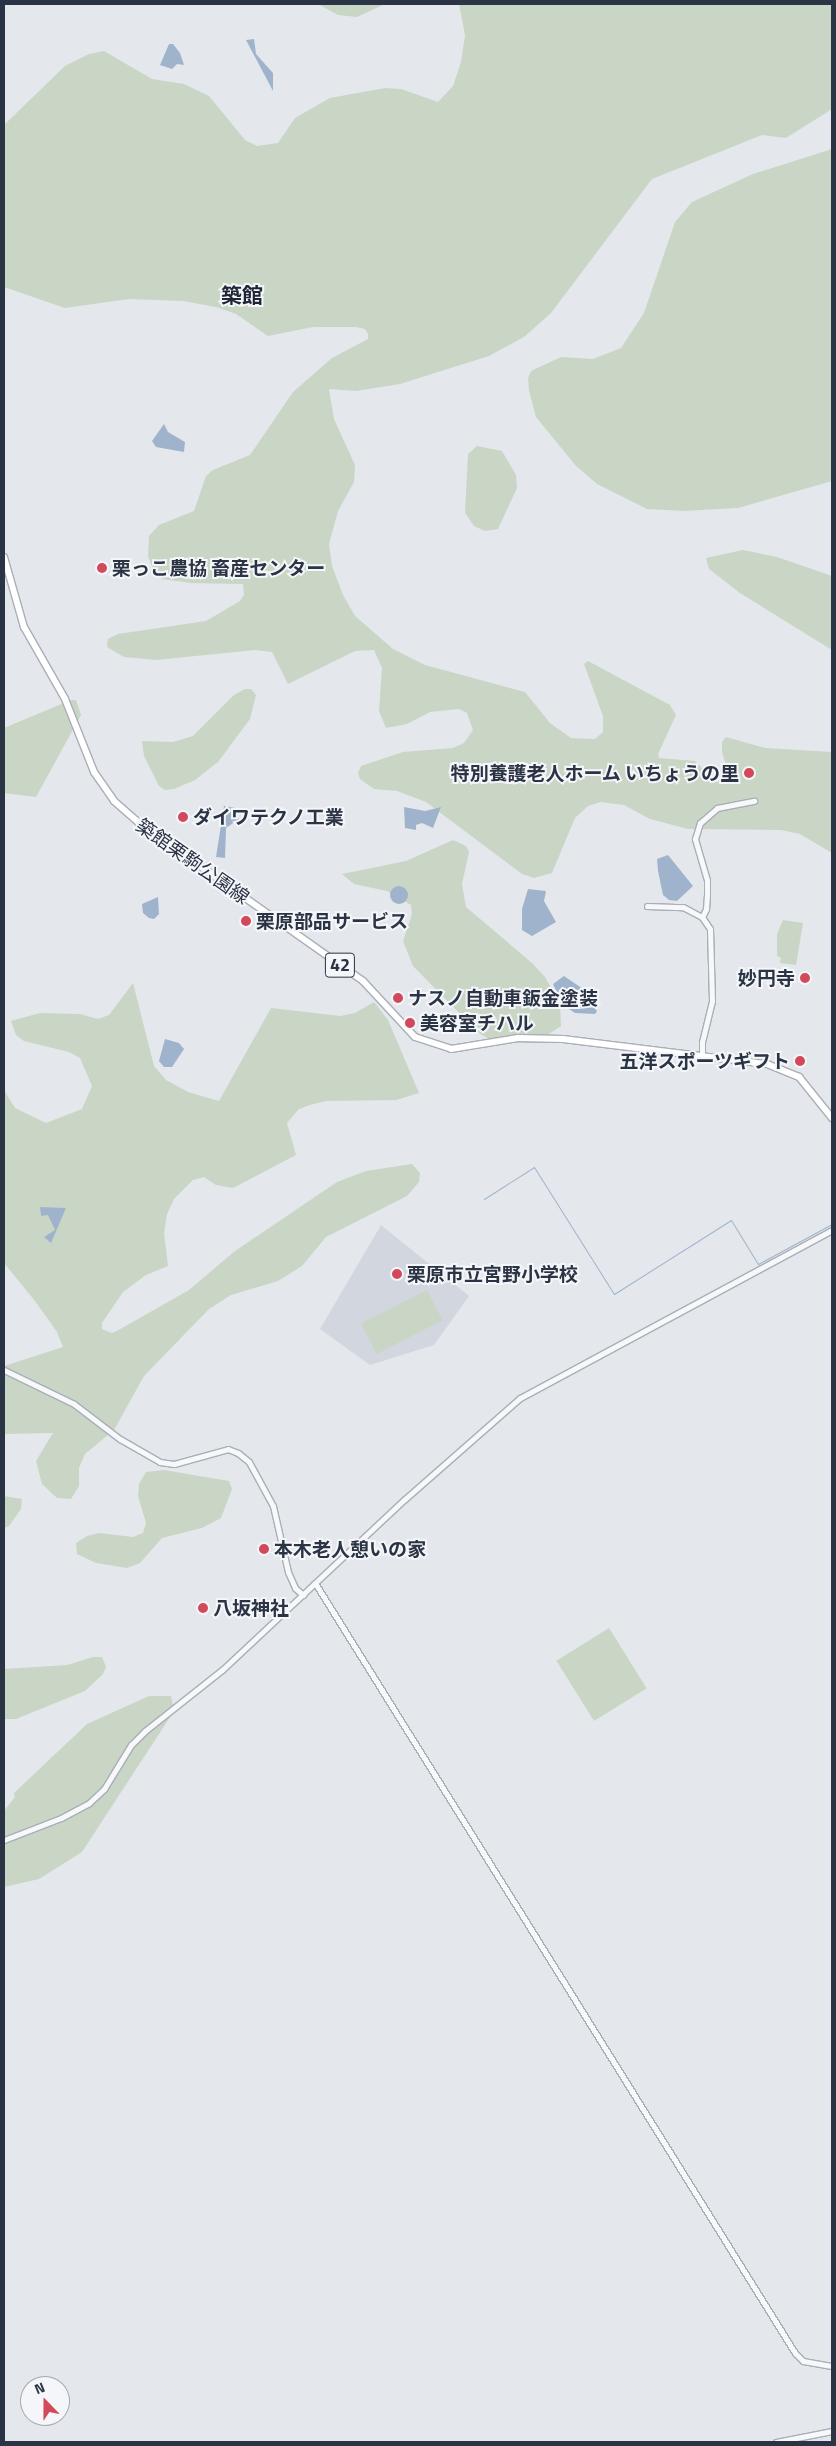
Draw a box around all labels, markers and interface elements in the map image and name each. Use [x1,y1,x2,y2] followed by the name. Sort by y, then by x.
[221,282,263,308] district label: 築館
[112,557,325,579] place label: 栗っこ農協 畜産センター
[96,562,108,574] marker: 栗っこ農協 畜産センター
[450,762,739,784] place label: 特別養護老人ホーム いちょうの里
[743,767,755,779] marker: 特別養護老人ホーム いちょうの里
[193,806,345,828] place label: ダイワテクノ工業
[177,811,189,823] marker: ダイワテクノ工業
[132,814,254,908] street label: 築館栗駒公園線
[256,910,408,932] place label: 栗原部品サービス
[240,915,252,927] marker: 栗原部品サービス
[324,950,356,980] road number: 42
[738,967,795,989] place label: 妙円寺
[799,972,811,984] marker: 妙円寺
[408,987,598,1009] place label: ナスノ自動車鈑金塗装
[392,992,404,1004] marker: ナスノ自動車鈑金塗装
[420,1012,534,1034] place label: 美容室チハル
[404,1017,416,1029] marker: 美容室チハル
[619,1050,790,1072] place label: 五洋スポーツギフト
[794,1055,806,1067] marker: 五洋スポーツギフト
[407,1263,578,1285] place label: 栗原市立宮野小学校
[391,1268,403,1280] marker: 栗原市立宮野小学校
[274,1538,426,1560] place label: 本木老人憩いの家
[258,1543,270,1555] marker: 本木老人憩いの家
[213,1597,289,1619] place label: 八坂神社
[197,1602,209,1614] marker: 八坂神社
[20,2376,70,2426] north arrow
[31,2376,48,2399] text: N

